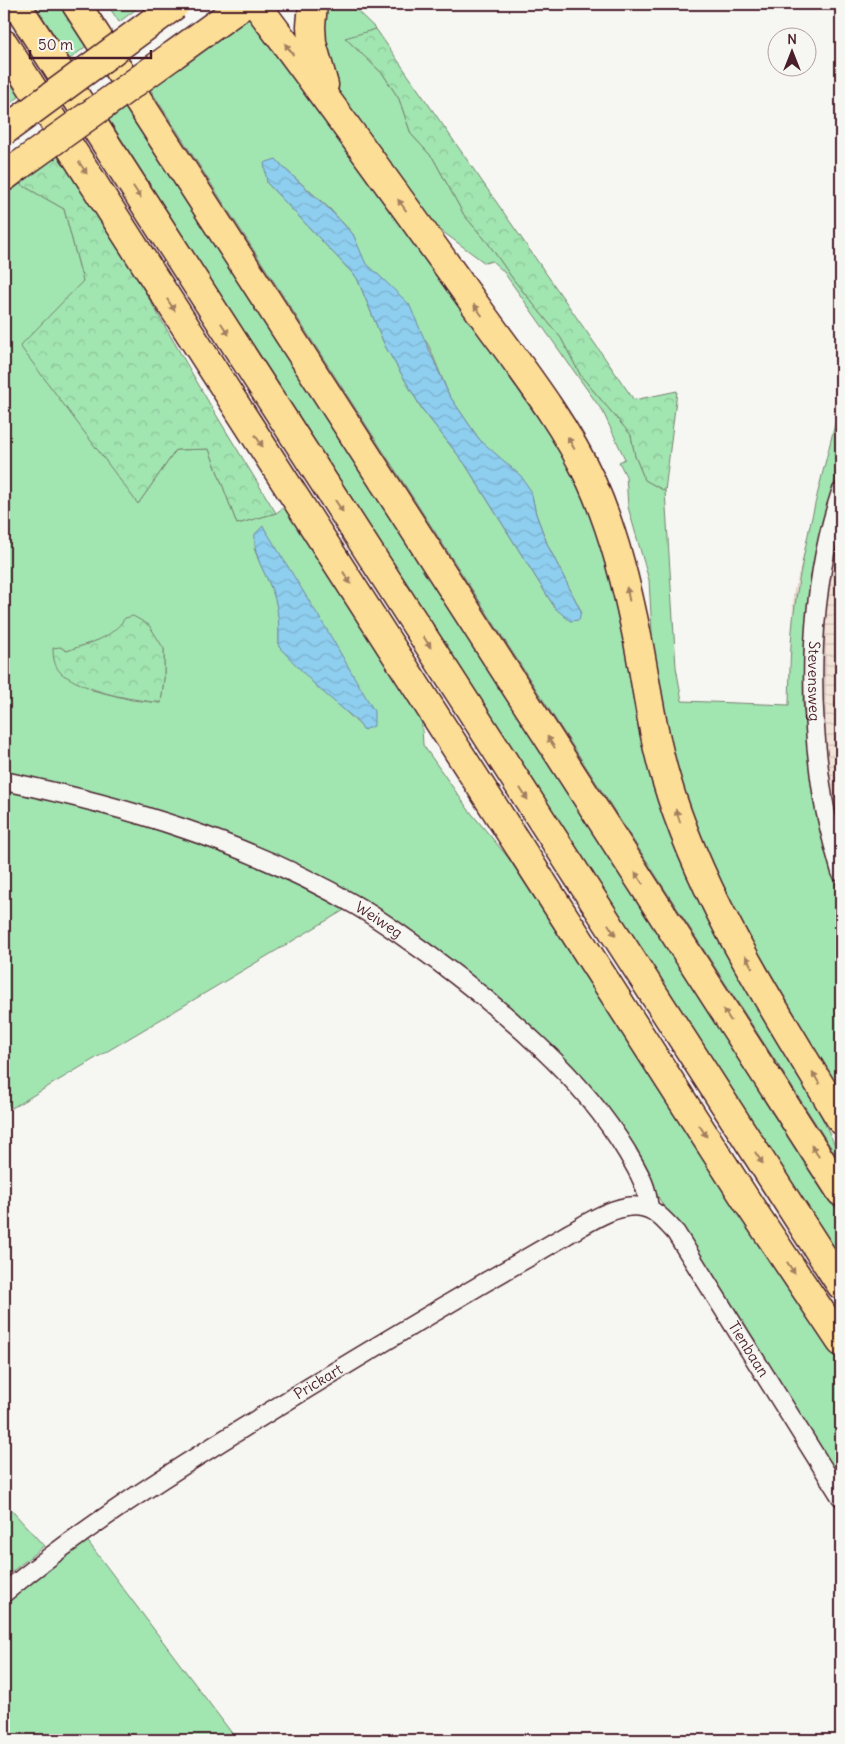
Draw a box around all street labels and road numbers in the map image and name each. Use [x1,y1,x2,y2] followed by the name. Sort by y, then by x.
[804,641,825,722] street label: Stevensweg
[352,897,406,942] street label: Weiweg
[724,1317,774,1380] street label: Tienbaan
[290,1359,346,1403] street label: Prickart

